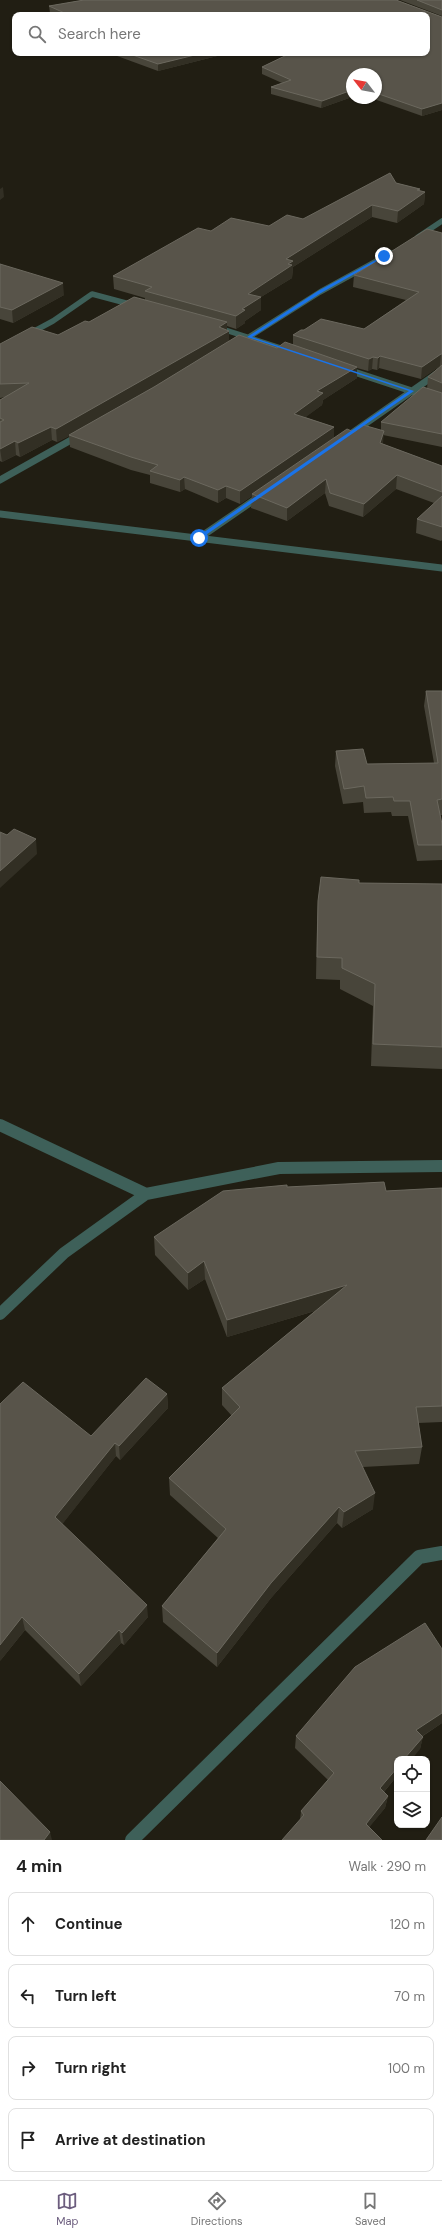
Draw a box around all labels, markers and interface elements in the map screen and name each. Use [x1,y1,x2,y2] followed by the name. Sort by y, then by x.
[12,12,430,56] search box
[26,23,48,45] icon: search
[58,24,141,44] text: Search here
[346,68,382,104] north arrow
[375,247,393,265] route end
[190,529,208,547] route start
[394,1756,430,1828] map controls
[394,1756,430,1792] button: locate
[394,1792,430,1828] button: layers
[16,1855,62,1877] text: 4 min
[349,1858,426,1875] text: Walk · 290 m
[17,1913,39,1935] icon: ahead
[55,1914,123,1934] text: Continue
[390,1916,425,1933] text: 120 m
[17,1985,39,2007] icon: left
[55,1986,116,2006] text: Turn left
[394,1988,425,2005] text: 70 m
[17,2057,39,2079] icon: right
[55,2058,126,2078] text: Turn right
[388,2060,425,2077] text: 100 m
[17,2129,39,2151] icon: arrive
[55,2130,206,2150] text: Arrive at destination
[56,2190,78,2228] tab: Map
[191,2190,243,2228] tab: Directions
[355,2190,386,2228] tab: Saved

